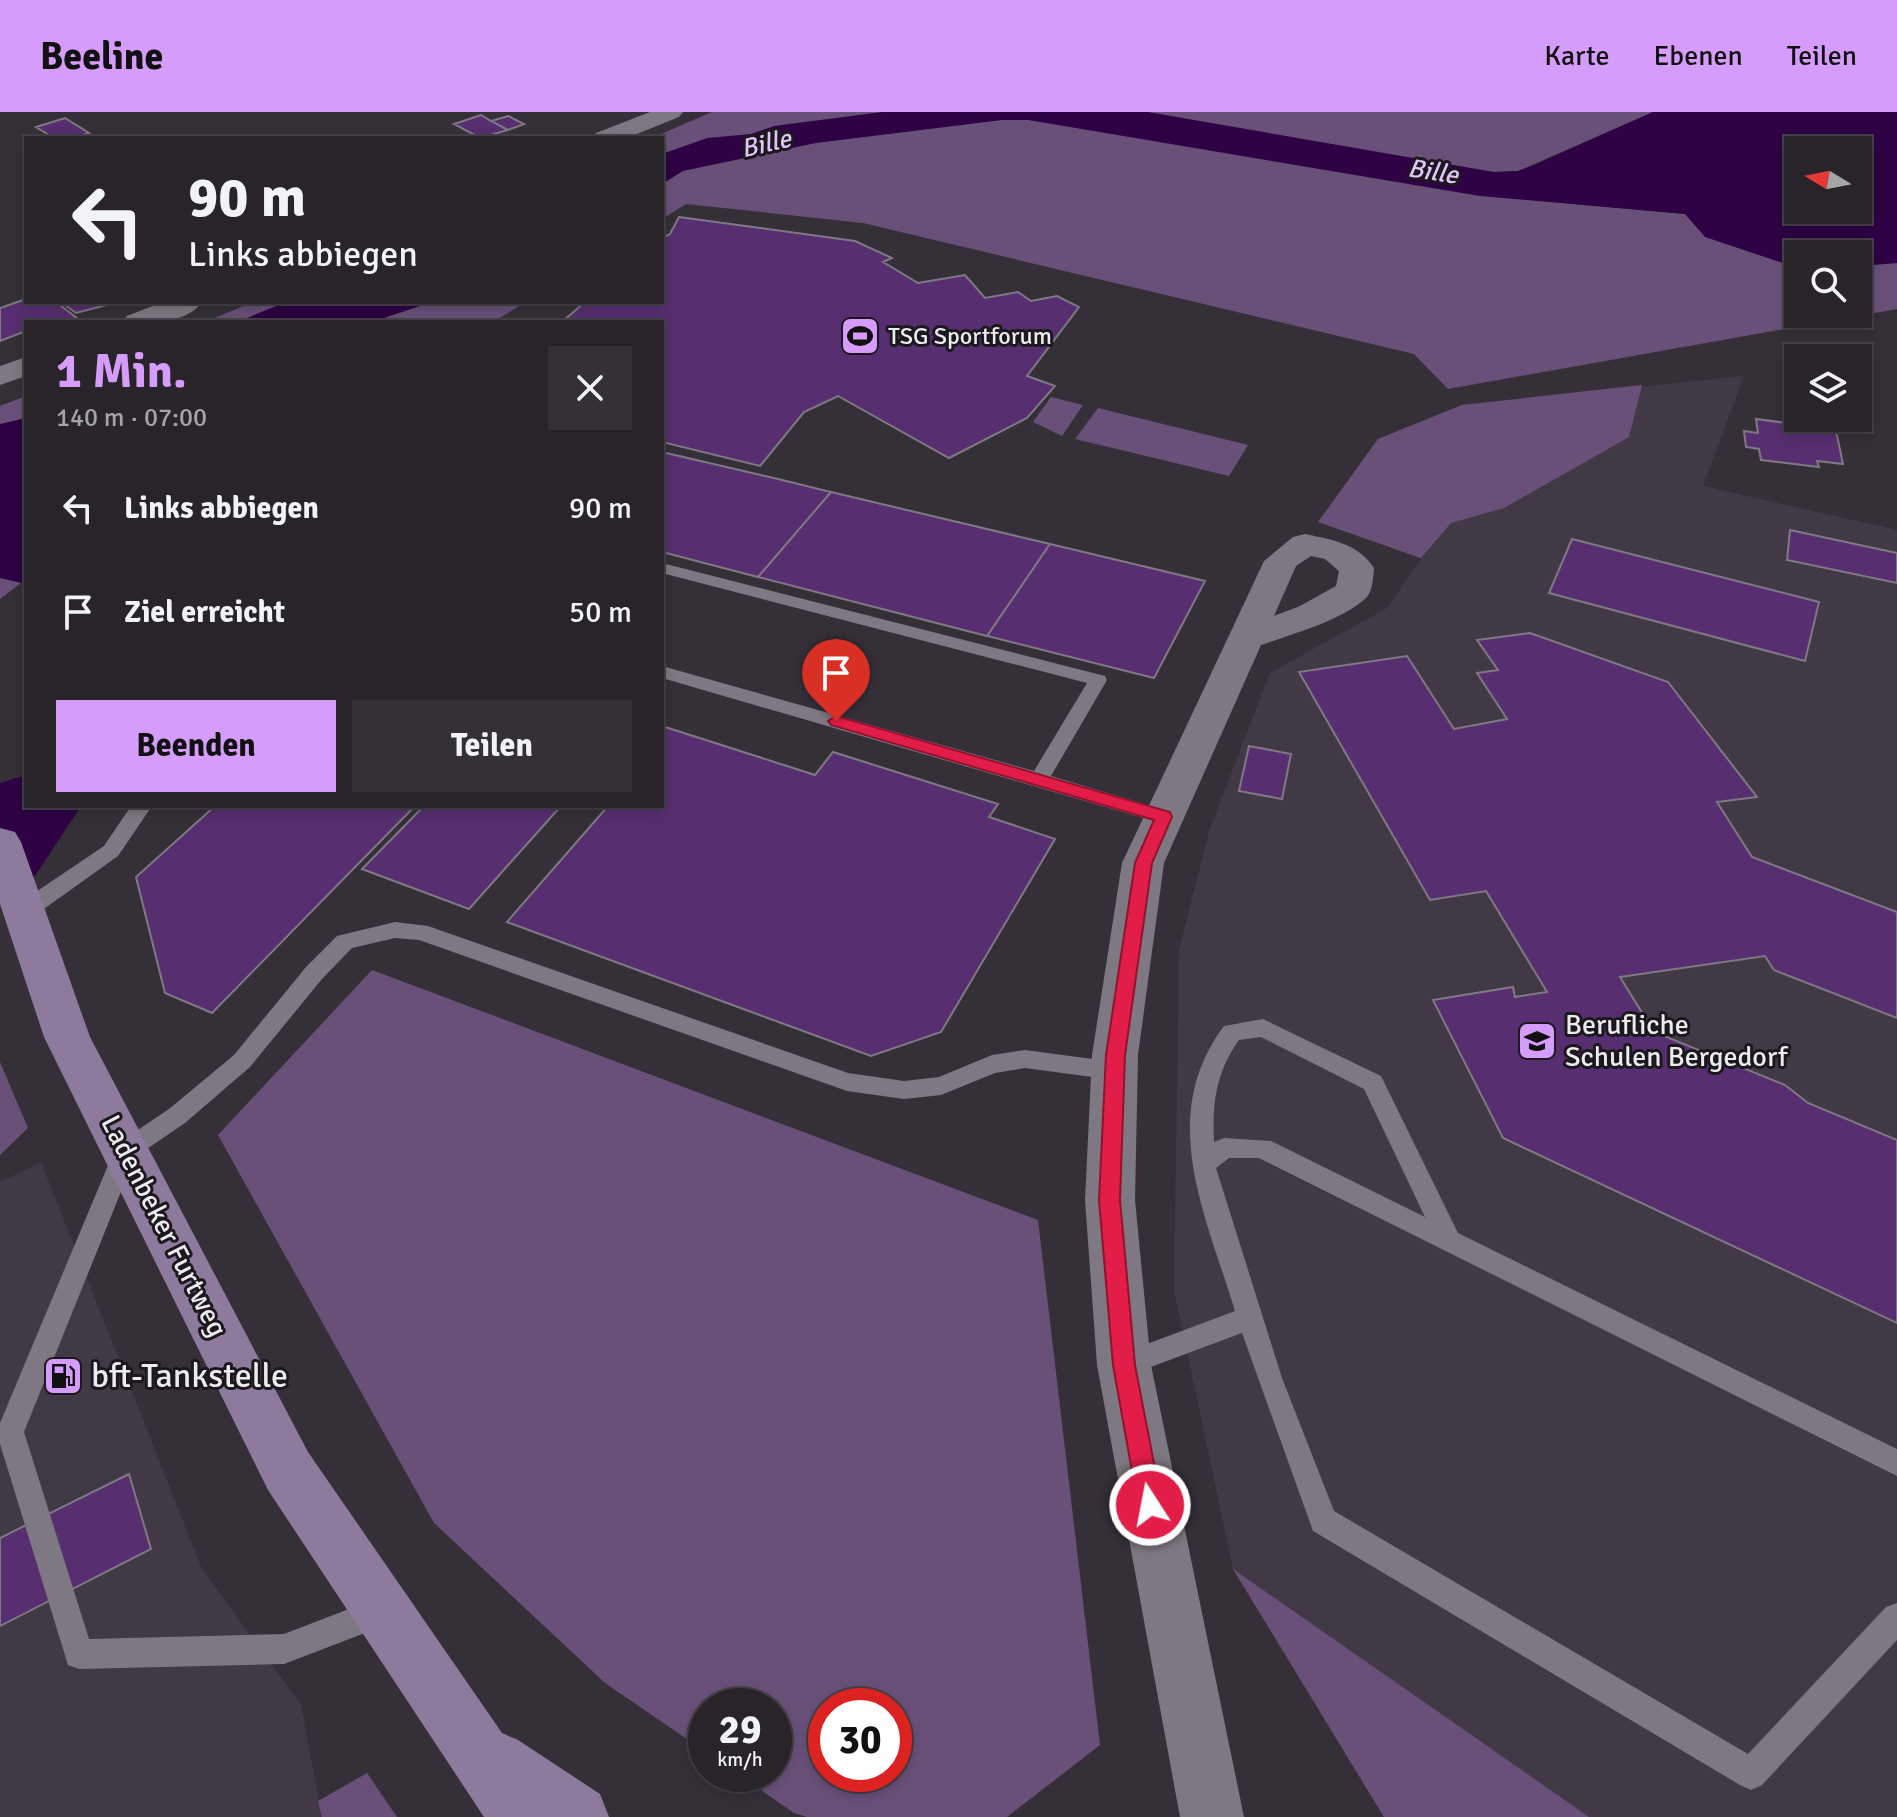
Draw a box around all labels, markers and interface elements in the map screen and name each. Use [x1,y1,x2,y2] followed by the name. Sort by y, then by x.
[40,33,163,80] text: Beeline
[1544,39,1610,73] text: Karte
[1654,39,1743,73] text: Ebenen
[1787,39,1857,73] text: Teilen
[738,122,796,165] water label: Bille
[1784,136,1872,224] north arrow
[1784,136,1872,432] map controls
[1406,152,1462,192] water label: Bille
[188,163,306,232] text: 90 m
[56,168,160,272] icon: left
[188,232,418,277] text: Links abbiegen
[1784,240,1872,328] button: search
[839,315,881,357] sports icon: TSG Sportforum
[888,321,1052,351] place label: TSG Sportforum
[56,342,187,401] text: 1 Min.
[1784,344,1872,432] button: layers
[548,346,632,430] button: close
[56,402,207,434] text: 140 m · 07:00
[56,486,100,530] icon: left
[124,490,319,527] text: Links abbiegen
[569,490,632,527] text: 90 m
[56,590,100,634] icon: arrive
[124,594,285,631] text: Ziel erreicht
[569,594,632,631] text: 50 m
[802,639,870,721] pin
[814,651,858,695] icon: arrive
[56,700,336,792] button: Beenden
[352,700,632,792] button: Teilen
[1565,1008,1789,1074] place label: Berufliche Schulen Bergedorf
[1516,1020,1558,1062] school or university icon: Berufliche Schulen Bergedorf
[93,1110,235,1342] street label: Ladenbeker Furtweg
[42,1355,84,1397] fuel station icon: bft-Tankstelle
[91,1355,288,1397] place label: bft-Tankstelle
[1108,1463,1192,1547] position arrow
[808,1688,912,1792] speed limit sign: 30
[718,1705,762,1755] text: 29
[717,1747,763,1772] text: km/h

